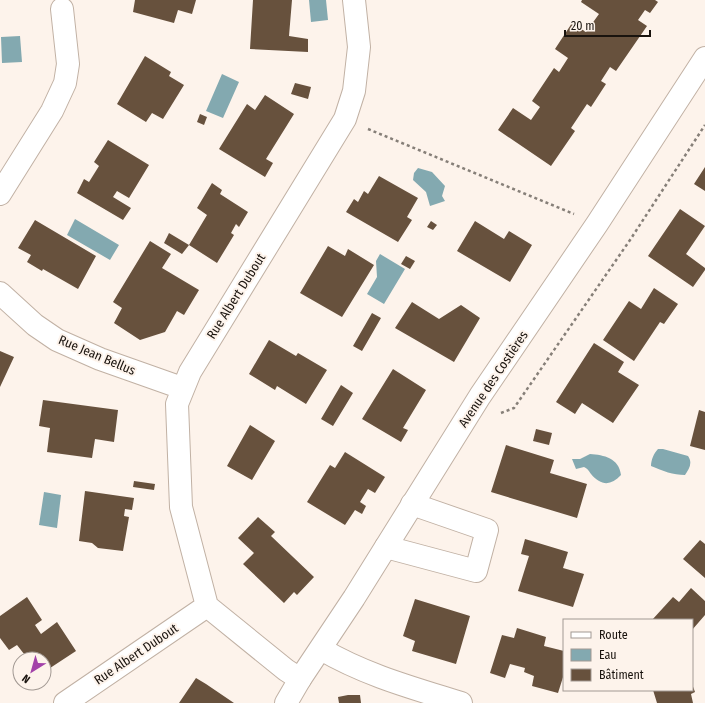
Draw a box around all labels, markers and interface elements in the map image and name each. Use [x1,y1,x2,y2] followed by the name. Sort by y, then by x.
[565,12,650,38] scale bar
[571,19,595,33] text: 20 m
[204,250,269,342] street label: Rue Albert Dubout
[455,328,531,430] street label: Avenue des Costières
[56,332,138,378] street label: Rue Jean Bellus
[563,619,693,691] legend
[91,620,181,688] street label: Rue Albert Dubout
[599,628,628,642] text: Route
[599,648,617,662] text: Eau
[12,651,52,691] north arrow
[599,668,644,682] text: Bâtiment
[20,671,33,686] text: N

